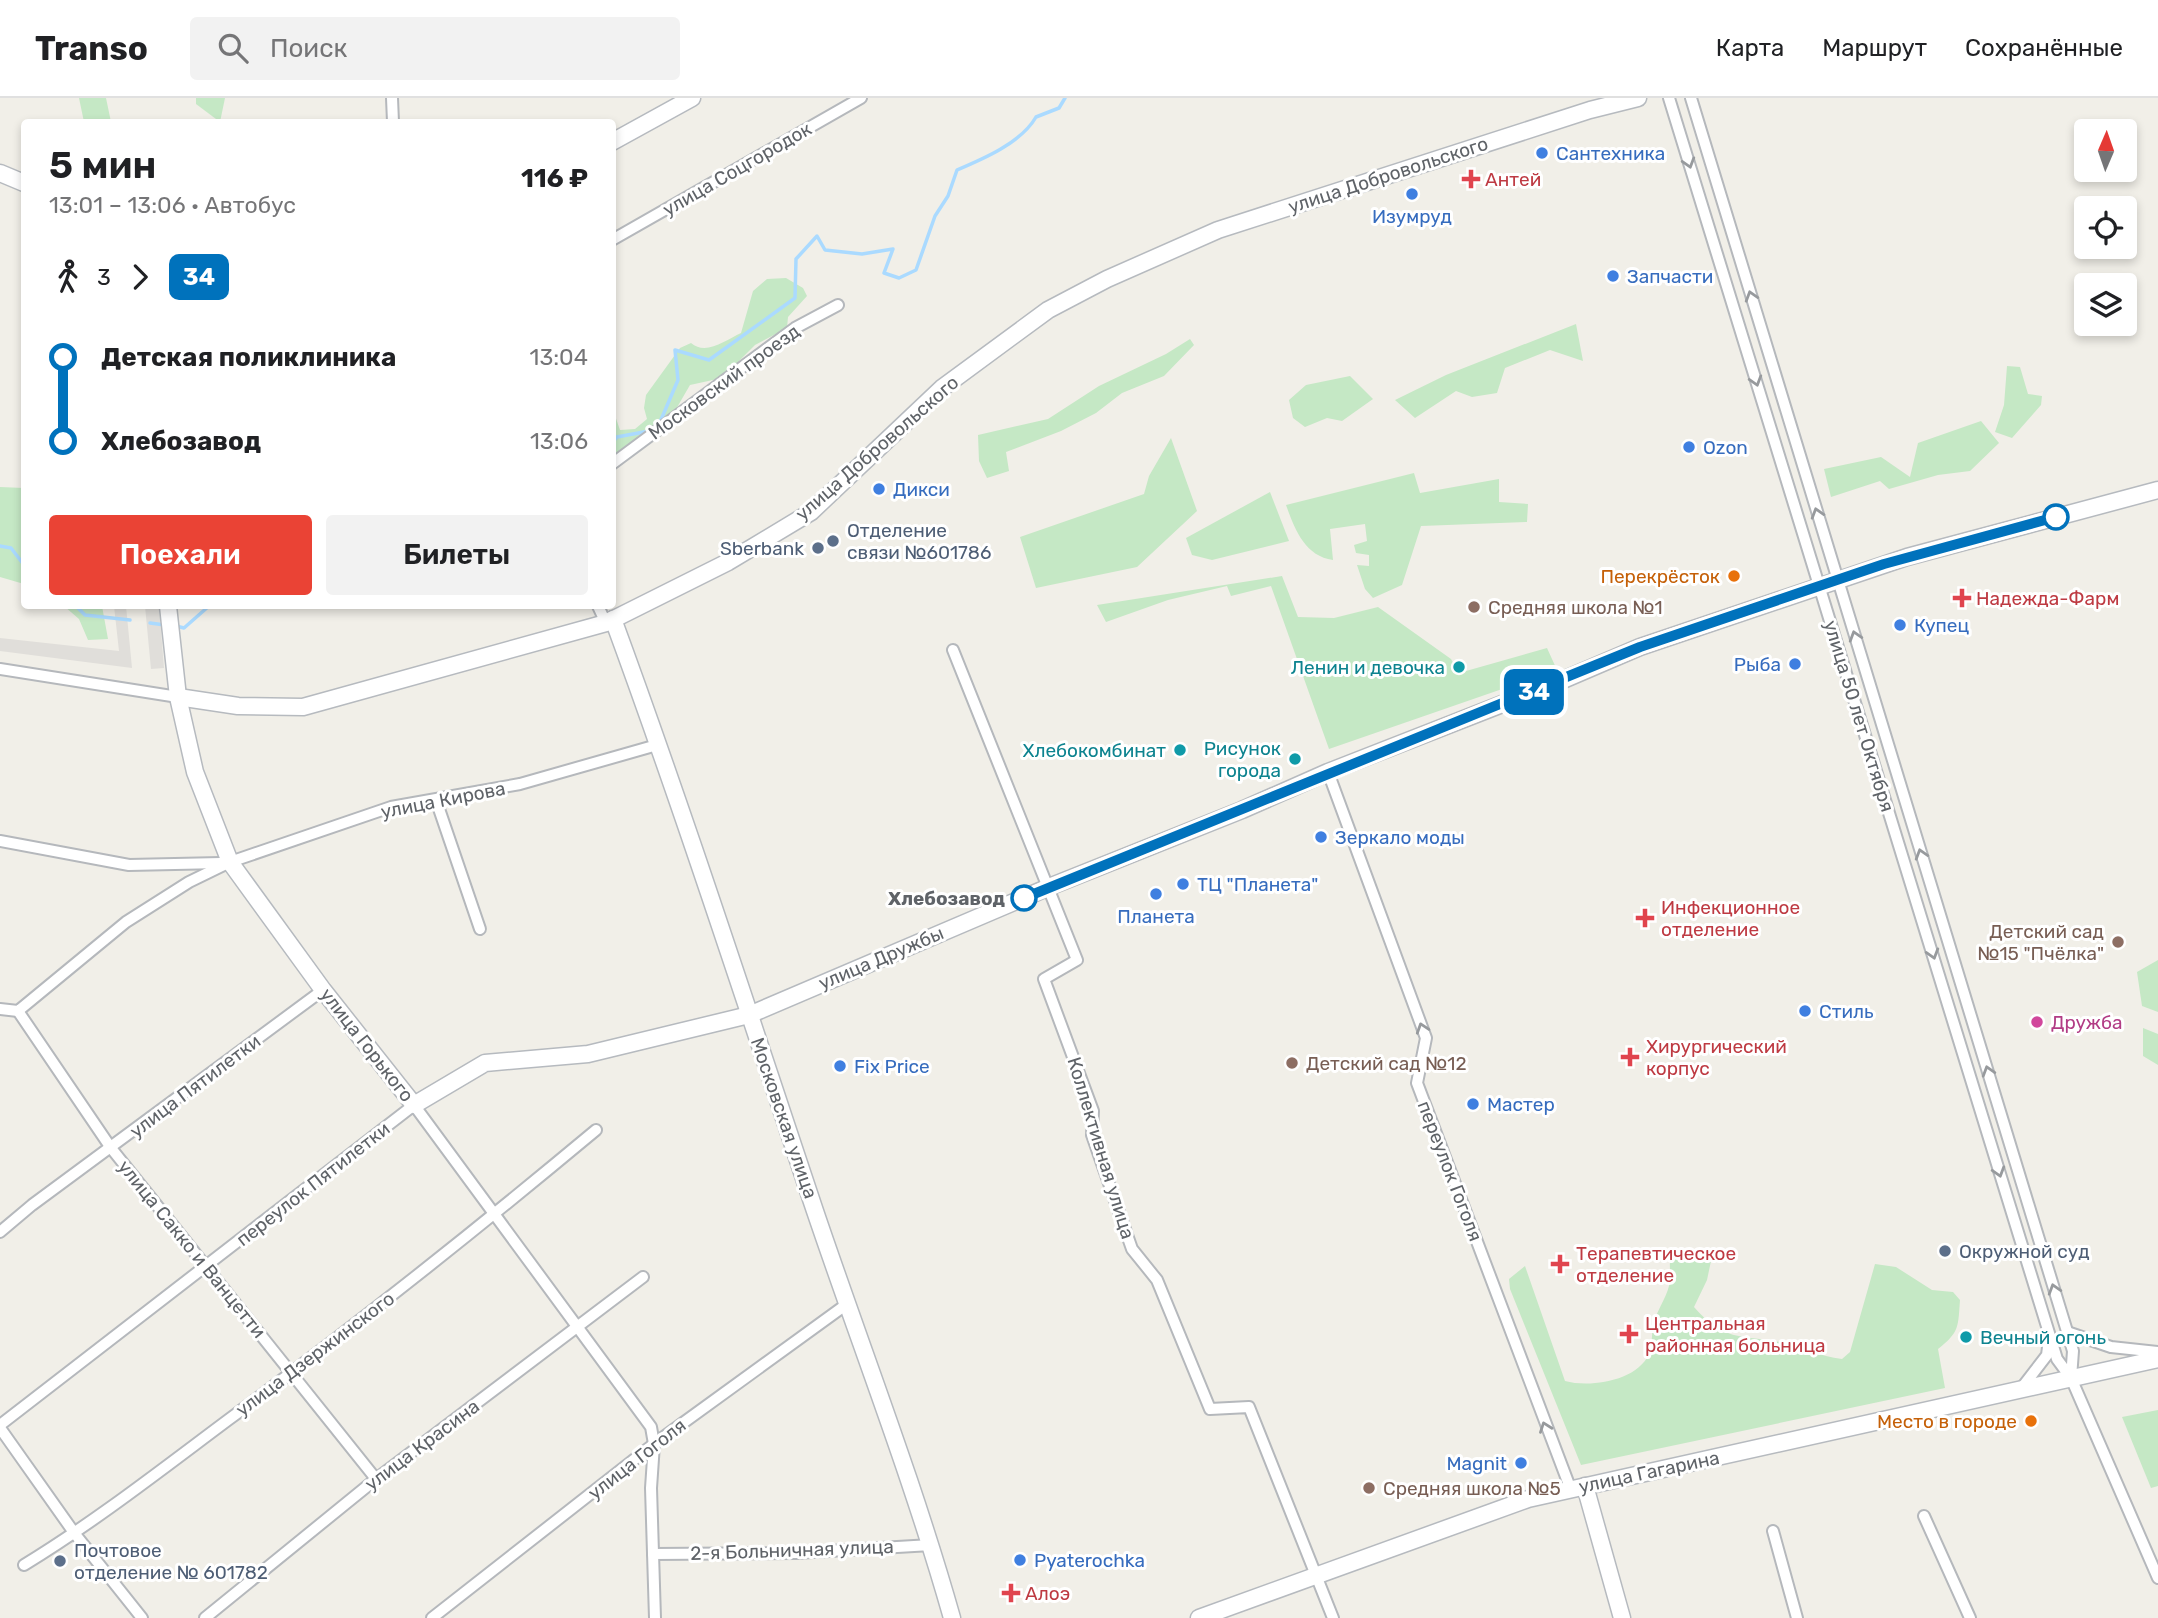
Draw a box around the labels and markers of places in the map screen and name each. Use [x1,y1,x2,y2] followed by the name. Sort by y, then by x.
[1556,142,1665,165] place label: Сантехника
[1534,145,1550,161] marker: Сантехника
[1485,168,1541,191] place label: Антей
[1463,171,1479,187] marker: Антей
[1404,186,1420,202] marker: Изумруд
[1372,205,1452,228] place label: Изумруд
[1627,265,1713,288] place label: Запчасти
[1605,268,1621,284] marker: Запчасти
[1703,436,1748,459] place label: Ozon
[1681,439,1697,455] marker: Ozon
[893,478,950,501] place label: Дикси
[871,481,887,497] marker: Дикси
[2043,504,2069,530] unlabelled marker
[847,519,991,564] place label: Отделение связи №601786
[825,533,841,549] marker: Отделение связи №601786
[720,537,804,560] place label: Sberbank
[810,540,826,556] marker: Sberbank
[1600,565,1720,588] place label: Перекрёсток
[1726,568,1742,584] marker: Перекрёсток
[1976,587,2119,610] place label: Надежда-Фарм
[1954,590,1970,606] marker: Надежда-Фарм
[1488,596,1663,619] place label: Средняя школа №1
[1466,599,1482,615] marker: Средняя школа №1
[1914,614,1969,637] place label: Купец
[1892,617,1908,633] marker: Купец
[1734,653,1781,676] place label: Рыба
[1291,656,1445,679] place label: Ленин и девочка
[1787,656,1803,672] marker: Рыба
[1451,659,1467,675] marker: Ленин и девочка
[1204,737,1281,782] place label: Рисунок города
[1022,739,1166,762] place label: Хлебокомбинат
[1172,742,1188,758] marker: Хлебокомбинат
[1287,751,1303,767] marker: Рисунок города
[1335,826,1465,849] place label: Зеркало моды
[1313,829,1329,845] marker: Зеркало моды
[1197,873,1318,896] place label: ТЦ "Планета"
[1175,876,1191,892] marker: ТЦ "Планета"
[1011,885,1037,911] marker: Хлебозавод
[1148,886,1164,902] marker: Планета
[888,887,1006,910] place label: Хлебозавод
[1661,896,1800,941] place label: Инфекционное отделение
[1117,905,1195,928] place label: Планета
[1635,908,1655,928] marker: Инфекционное отделение
[1977,920,2104,965] place label: Детский сад №15 "Пчёлка"
[2110,934,2126,950] marker: Детский сад №15 "Пчёлка"
[1819,1000,1874,1023] place label: Стиль
[1797,1003,1813,1019] marker: Стиль
[2051,1011,2123,1034] place label: Дружба
[2029,1014,2045,1030] marker: Дружба
[1646,1035,1787,1080] place label: Хирургический корпус
[1620,1047,1640,1067] marker: Хирургический корпус
[1306,1052,1467,1075] place label: Детский сад №12
[854,1055,930,1078] place label: Fix Price
[1284,1055,1300,1071] marker: Детский сад №12
[832,1058,848,1074] marker: Fix Price
[1487,1093,1555,1116] place label: Мастер
[1465,1096,1481,1112] marker: Мастер
[1959,1240,2090,1263] place label: Окружной суд
[1576,1242,1736,1287] place label: Терапевтическое отделение
[1937,1243,1953,1259] marker: Окружной суд
[1550,1254,1570,1274] marker: Терапевтическое отделение
[1645,1312,1826,1357] place label: Центральная районная больница
[1619,1324,1639,1344] marker: Центральная районная больница
[1980,1326,2106,1349] place label: Вечный огонь
[1958,1329,1974,1345] marker: Вечный огонь
[1877,1410,2017,1433] place label: Место в городе
[2023,1413,2039,1429] marker: Место в городе
[1447,1452,1508,1475] place label: Magnit
[1513,1455,1529,1471] marker: Magnit
[1383,1477,1561,1500] place label: Средняя школа №5
[1361,1480,1377,1496] marker: Средняя школа №5
[74,1539,268,1584] place label: Почтовое отделение № 601782
[1034,1549,1145,1572] place label: Pyaterochka
[1012,1552,1028,1568] marker: Pyaterochka
[52,1553,68,1569] marker: Почтовое отделение № 601782
[1025,1582,1070,1605] place label: Алоэ
[1003,1585,1019,1601] marker: Алоэ

